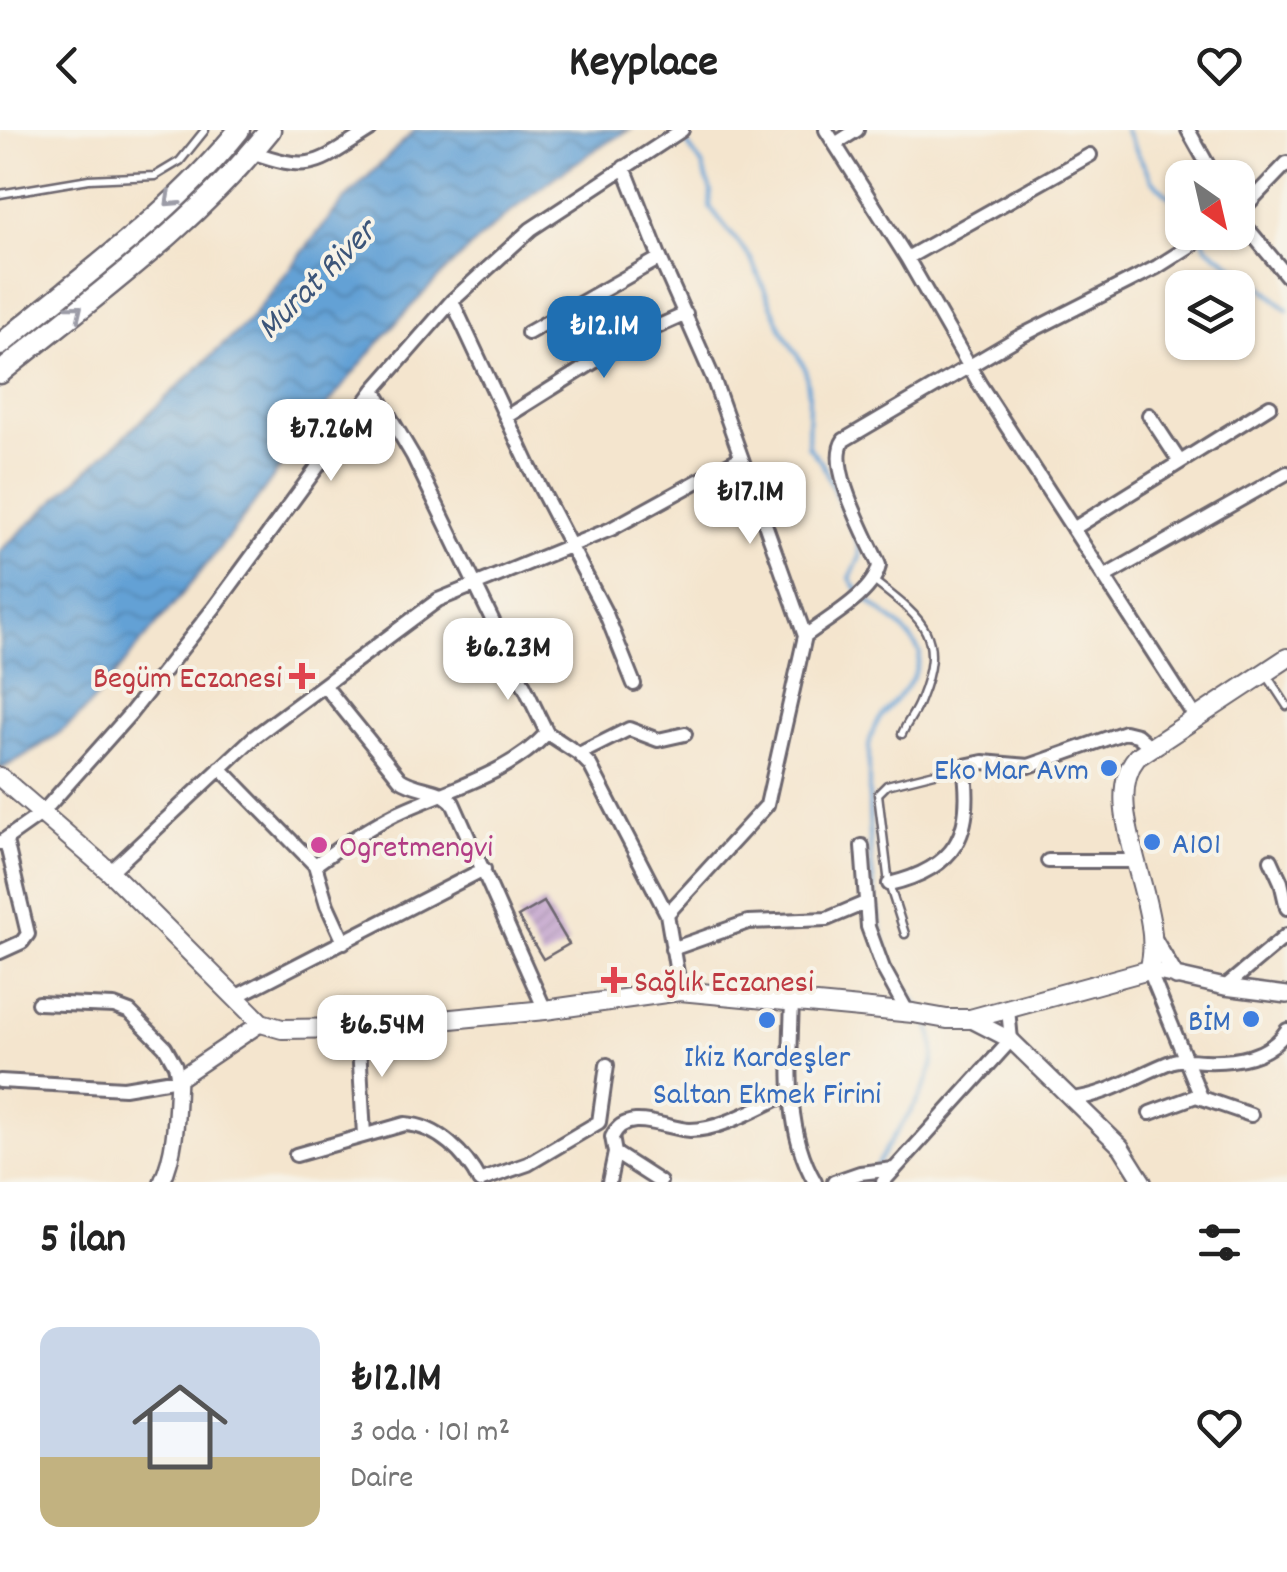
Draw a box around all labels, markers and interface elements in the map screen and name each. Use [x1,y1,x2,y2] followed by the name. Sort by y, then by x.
[569,33,718,97] text: Keyplace
[40,38,95,93] icon: back
[1192,38,1247,93] icon: heart
[1165,160,1255,250] north arrow
[1165,160,1255,360] map controls
[165,188,183,206] one-way arrow
[247,207,393,353] water label: Murat River
[1165,270,1255,360] button: layers
[523,296,685,381] pin: ₺12.1M
[64,305,82,323] one-way arrow
[569,305,639,351] text: ₺12.1M
[250,399,412,484] pin: ₺7.26M
[289,408,373,454] text: ₺7.26M
[669,462,831,547] pin: ₺17.1M
[716,471,784,517] text: ₺17.1M
[427,618,589,703] pin: ₺6.23M
[465,627,551,673] text: ₺6.23M
[93,658,282,704] place label: Begüm Eczanesi
[291,665,313,687] marker: Begüm Eczanesi
[934,750,1089,796] place label: Eko Mar Avm
[1098,757,1120,779] marker: Eko Mar Avm
[1172,824,1221,870] place label: A101
[339,827,493,873] place label: Ogretmengvi
[1141,831,1163,853] marker: A101
[308,834,330,856] marker: Ogretmengvi
[634,962,814,1008] place label: Sağlık Eczanesi
[603,969,625,991] marker: Sağlık Eczanesi
[301,995,463,1080] pin: ₺6.54M
[1188,1001,1231,1047] place label: BİM
[339,1004,425,1050] text: ₺6.54M
[1240,1008,1262,1030] marker: BİM
[756,1009,778,1031] marker: Ikiz Kardeşler Saltan Ekmek Firini
[653,1037,881,1120] place label: Ikiz Kardeşler Saltan Ekmek Firini
[40,1212,126,1272] text: 5 ilan
[1192,1215,1247,1270] icon: filters
[350,1351,442,1411] text: ₺12.1M
[120,1367,240,1487] icon: home
[1192,1400,1247,1455] icon: heart
[350,1411,510,1457] text: 3 oda · 101 m²
[350,1457,413,1503] text: Daire

